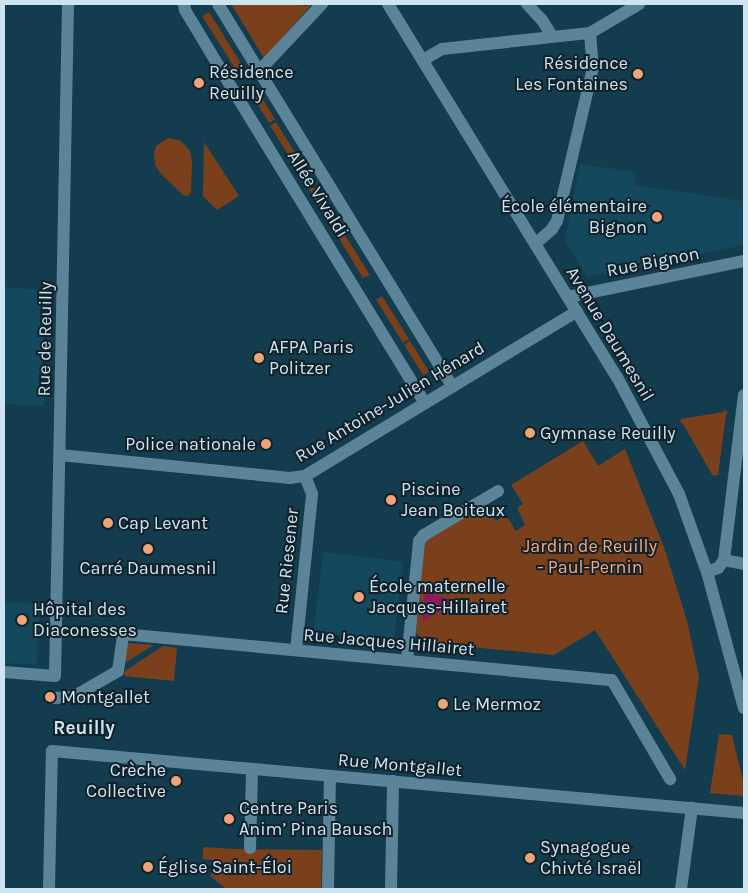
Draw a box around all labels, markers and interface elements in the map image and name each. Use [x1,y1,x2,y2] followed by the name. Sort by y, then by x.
[515,53,628,96] place label: Résidence Les Fontaines
[209,62,293,104] place label: Résidence Reuilly
[632,68,644,80] marker: Résidence Les Fontaines
[193,77,205,89] marker: Résidence Reuilly
[283,146,353,242] street label: Allée Vivaldi
[501,196,647,238] place label: École élémentaire Bignon
[651,211,663,223] marker: École élémentaire Bignon
[605,242,701,282] street label: Rue Bignon
[561,263,659,405] street label: Avenue Daumesnil
[33,282,57,396] street label: Rue de Reuilly
[269,337,354,379] place label: AFPA Paris Politzer
[291,337,489,467] street label: Rue Antoine-Julien Hénard
[253,352,265,364] marker: AFPA Paris Politzer
[540,422,676,444] place label: Gymnase Reuilly
[524,427,536,439] marker: Gymnase Reuilly
[125,433,256,455] place label: Police nationale
[260,438,272,450] marker: Police nationale
[401,479,505,522] place label: Piscine Jean Boiteux
[385,494,397,506] marker: Piscine Jean Boiteux
[271,507,303,615] street label: Rue Riesener
[118,512,208,534] place label: Cap Levant
[102,517,114,529] marker: Cap Levant
[523,536,657,578] park label: Jardin de Reuilly - Paul-Pernin
[142,543,154,555] marker: Carré Daumesnil
[80,557,216,579] place label: Carré Daumesnil
[369,576,507,618] place label: École maternelle Jacques-Hillairet
[353,591,365,603] marker: École maternelle Jacques-Hillairet
[33,599,137,642] place label: Hôpital des Diaconesses
[15,613,29,627] marker: Hôpital des Diaconesses
[303,624,475,660] street label: Rue Jacques Hillairet
[61,686,150,708] place label: Montgallet
[43,690,57,704] marker: Montgallet
[453,693,541,715] place label: Le Mermoz
[437,698,449,710] marker: Le Mermoz
[53,718,115,740] district label: Reuilly
[337,749,463,781] street label: Rue Montgallet
[86,760,166,802] place label: Crèche Collective
[170,775,182,787] marker: Crèche Collective
[239,798,392,841] place label: Centre Paris Anim’ Pina Bausch
[223,813,235,825] marker: Centre Paris Anim’ Pina Bausch
[540,837,642,880] place label: Synagogue Chivté Israël
[524,852,536,864] marker: Synagogue Chivté Israël
[158,856,292,878] place label: Église Saint-Éloi
[142,861,154,873] marker: Église Saint-Éloi

